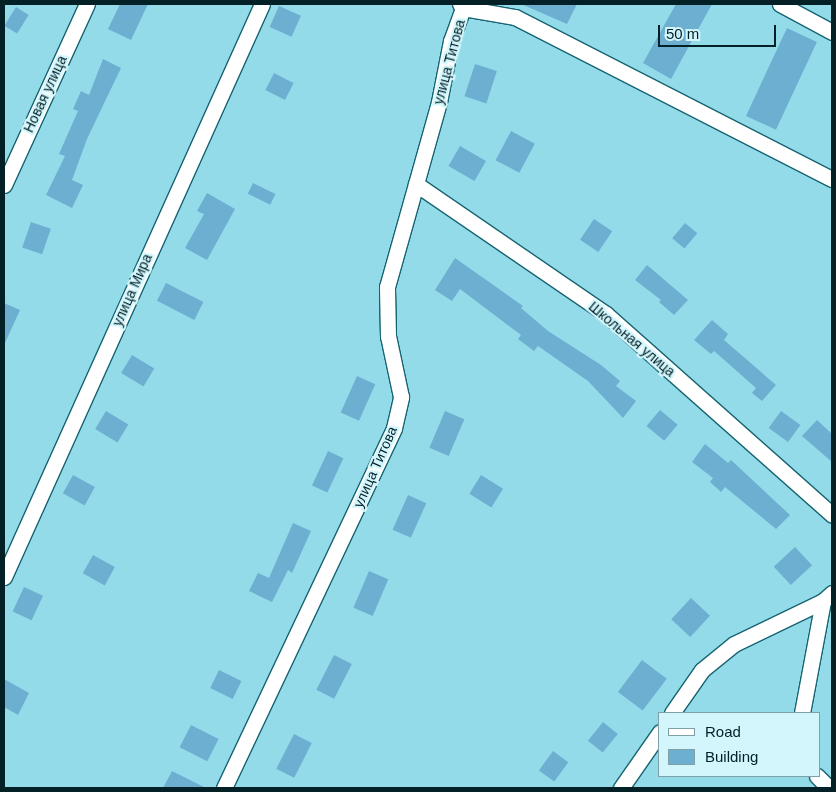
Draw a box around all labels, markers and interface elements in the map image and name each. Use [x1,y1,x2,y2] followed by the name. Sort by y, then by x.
[661,15,778,47] scale bar
[430,18,468,106] street label: улица Титова
[666,25,699,42] text: 50 m
[20,53,70,135] street label: Новая улица
[109,251,155,329] street label: улица Мира
[585,298,679,380] street label: Школьная улица
[350,424,400,510] street label: улица Титова
[658,712,821,777] legend
[705,723,741,740] text: Road
[705,748,758,765] text: Building

